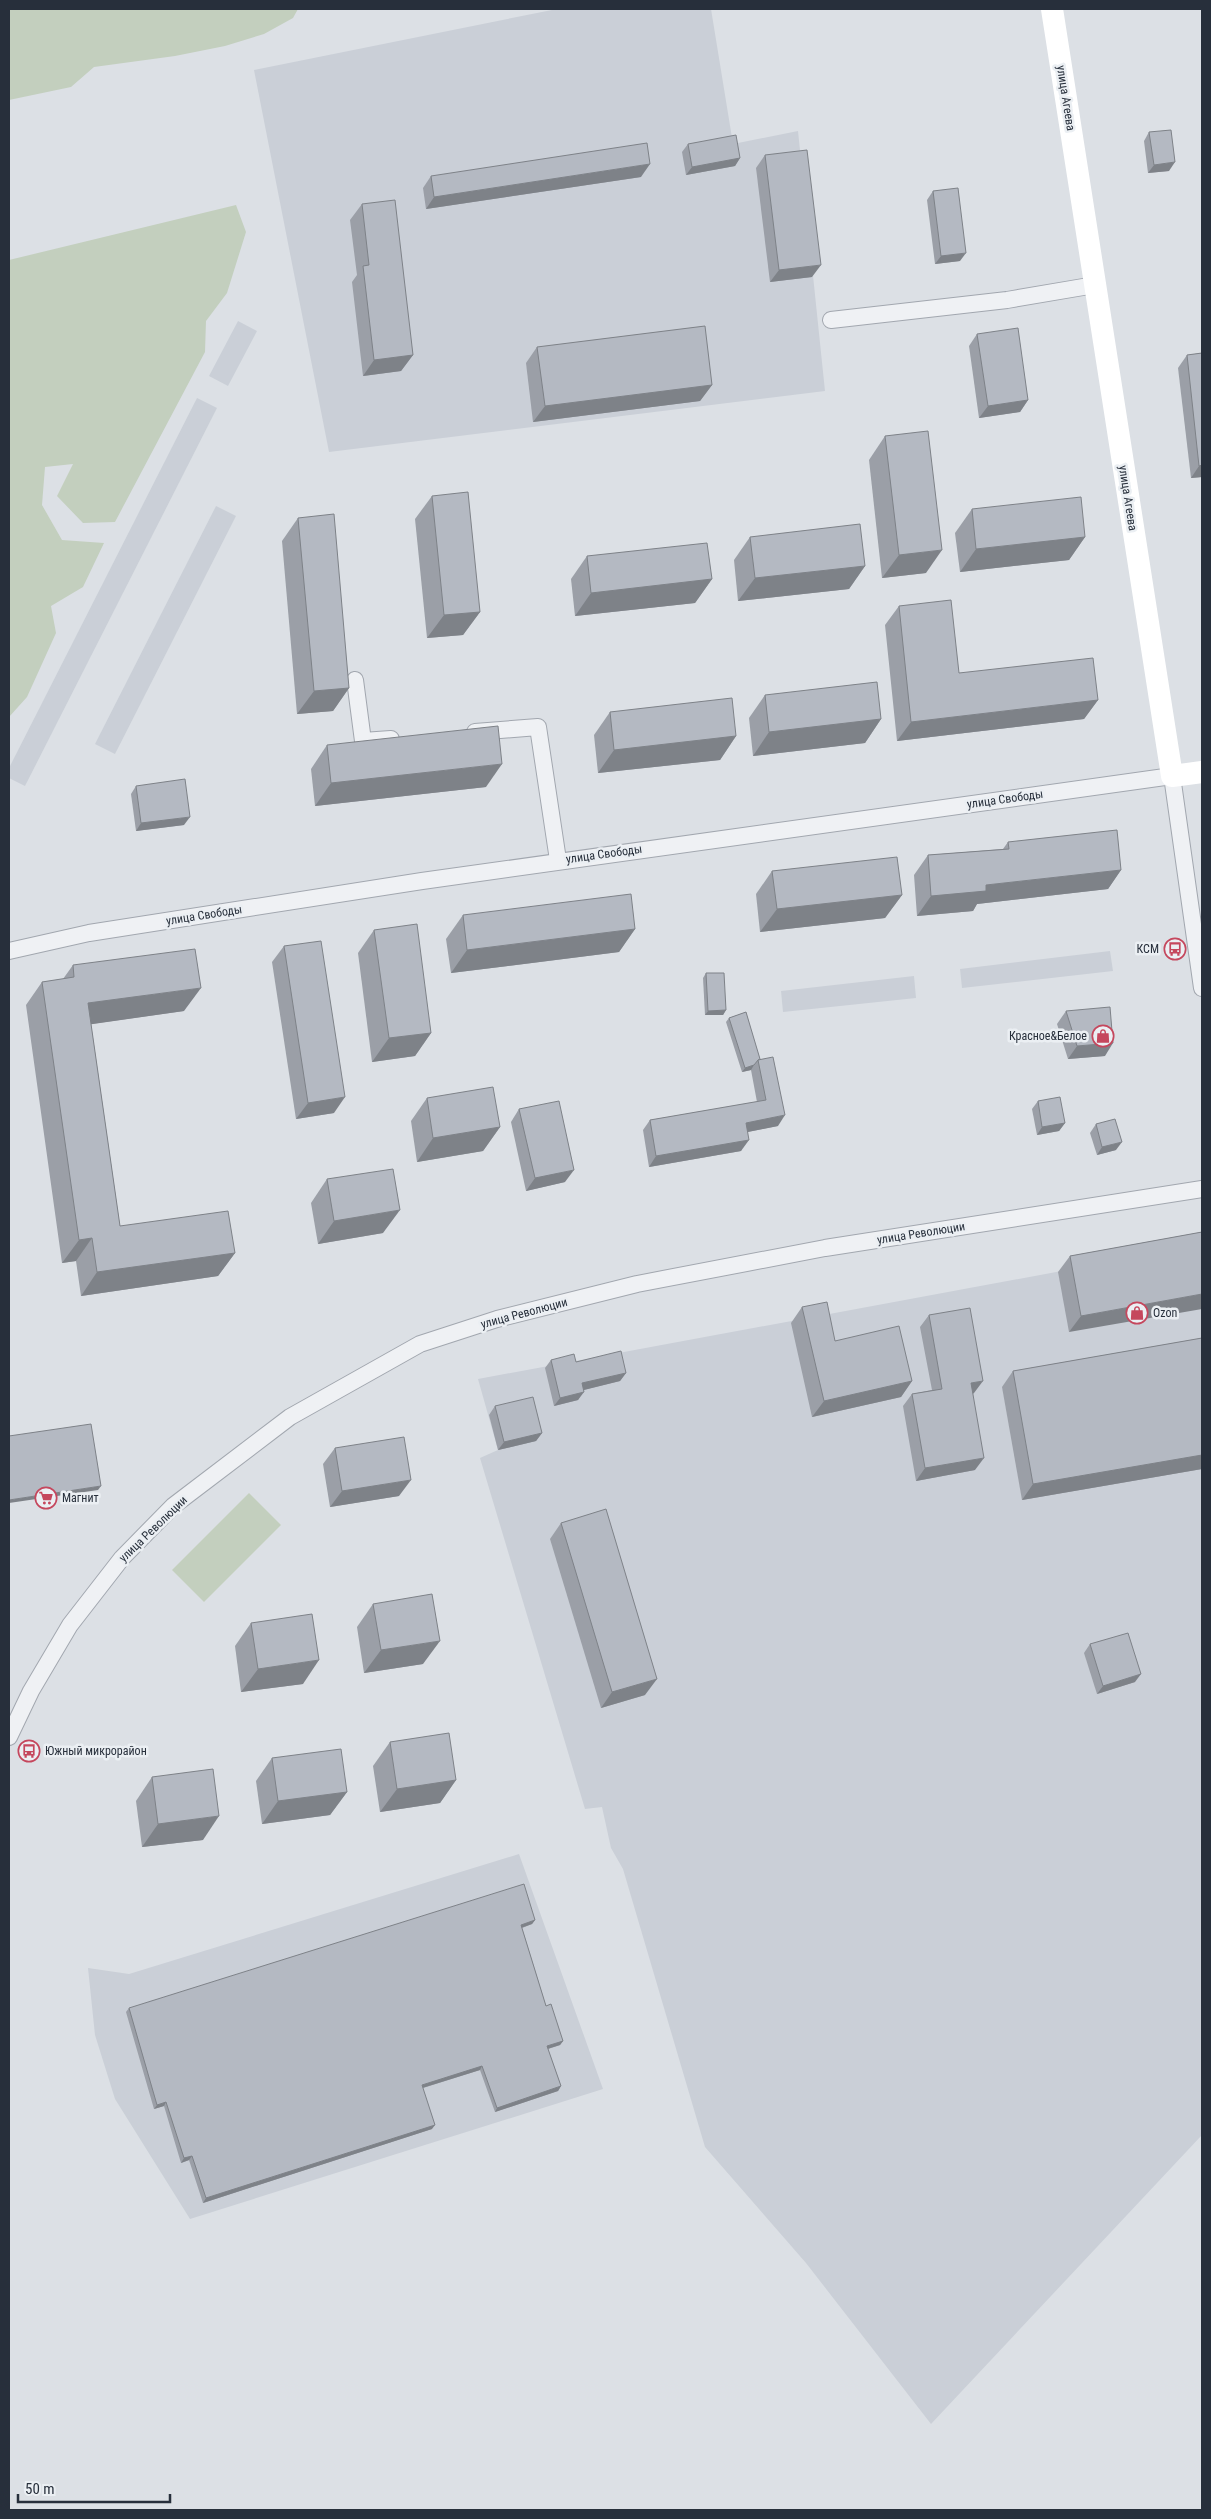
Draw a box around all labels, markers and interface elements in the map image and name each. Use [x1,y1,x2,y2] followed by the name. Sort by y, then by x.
[1054,64,1078,132] street label: улица Агеева
[1116,464,1140,532] street label: улица Агеева
[966,787,1044,811] street label: улица Свободы
[565,842,643,866] street label: улица Свободы
[165,902,243,928] street label: улица Свободы
[1163,937,1187,961] bus stop icon: КСМ
[1137,942,1159,956] place label: КСМ
[1091,1024,1115,1048] shop icon: Красное&Белое
[1009,1029,1087,1043] place label: Красное&Белое
[876,1219,966,1247] street label: улица Революции
[479,1295,569,1331] street label: улица Революции
[1125,1301,1149,1325] shop icon: Ozon
[1153,1306,1177,1320] place label: Ozon
[34,1486,58,1510] supermarket icon: Магнит
[62,1491,99,1505] place label: Магнит
[116,1493,190,1565] street label: улица Революции
[17,1739,41,1763] bus stop icon: Южный микрорайон
[45,1744,147,1758] place label: Южный микрорайон
[18,2472,170,2504] scale bar
[25,2480,55,2498] text: 50 m

